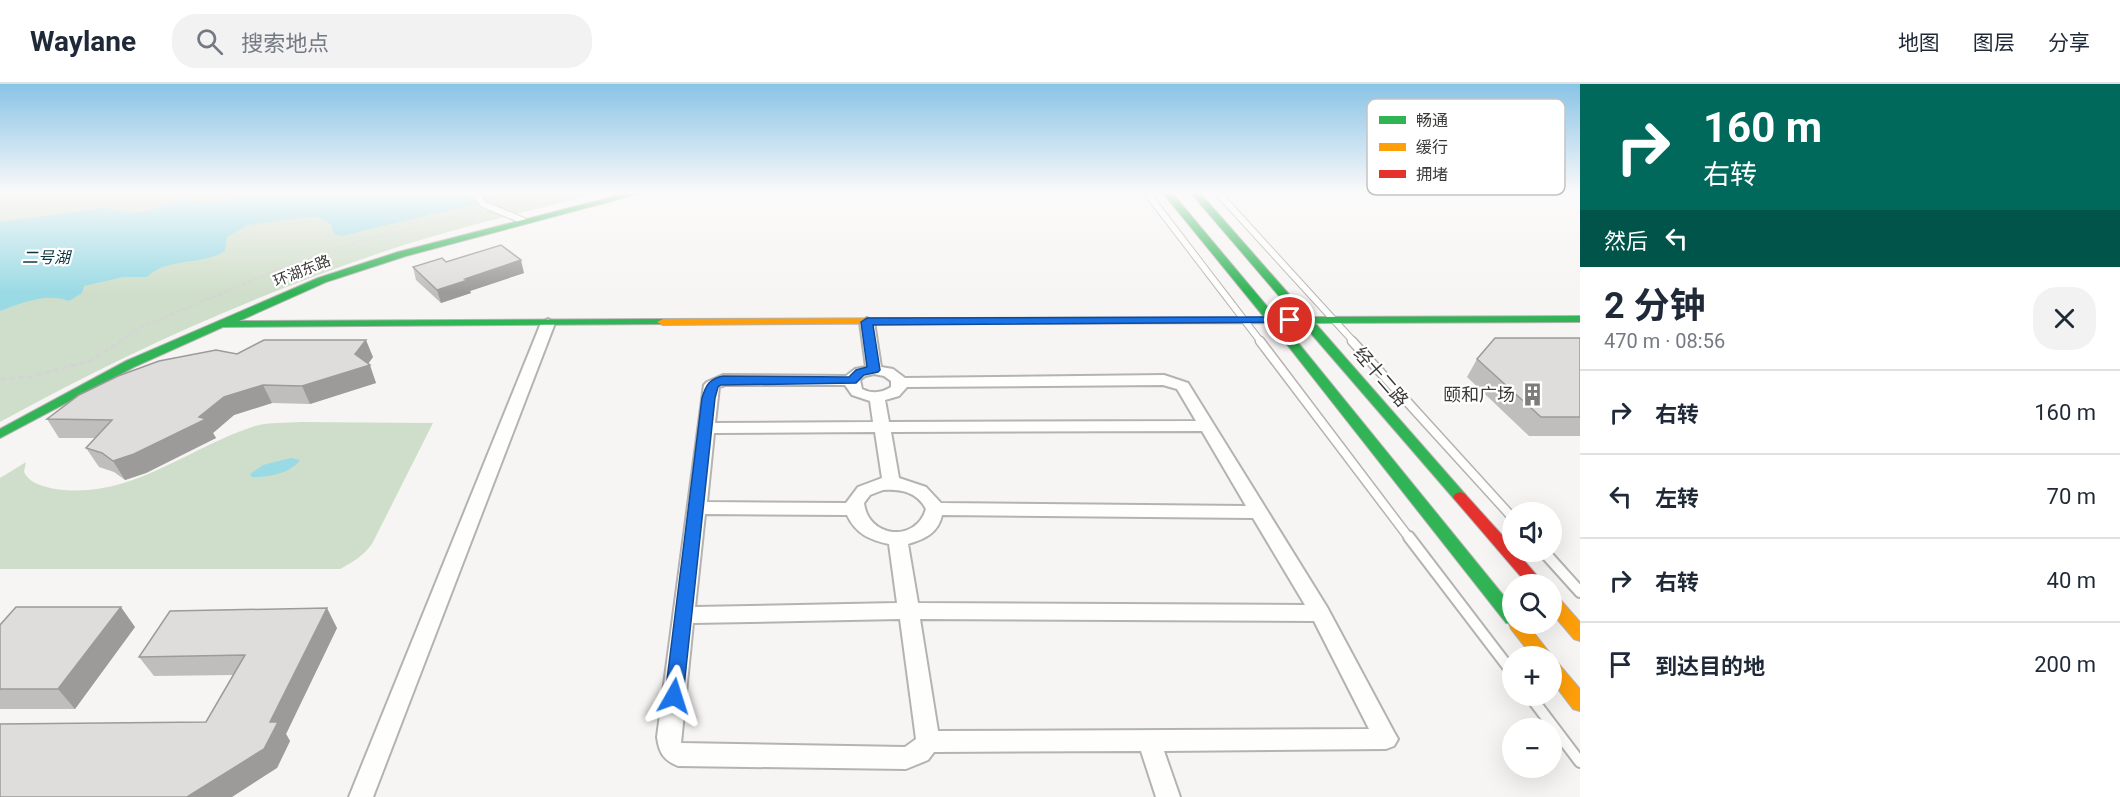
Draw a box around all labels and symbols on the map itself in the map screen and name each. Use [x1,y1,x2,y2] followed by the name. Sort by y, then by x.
[1367,99,1565,195] legend
[1416,111,1448,130] text: 畅通
[1416,138,1448,157] text: 缓行
[1416,165,1448,184] text: 拥堵
[22,248,73,267] water label: 二号湖
[271,251,333,291] street label: 环湖东路
[1264,294,1315,345] pin
[1350,343,1413,411] street label: 经十二路
[1520,382,1546,408] building icon: 颐和广场
[1443,384,1515,405] place label: 颐和广场
[642,664,706,728] position arrow

